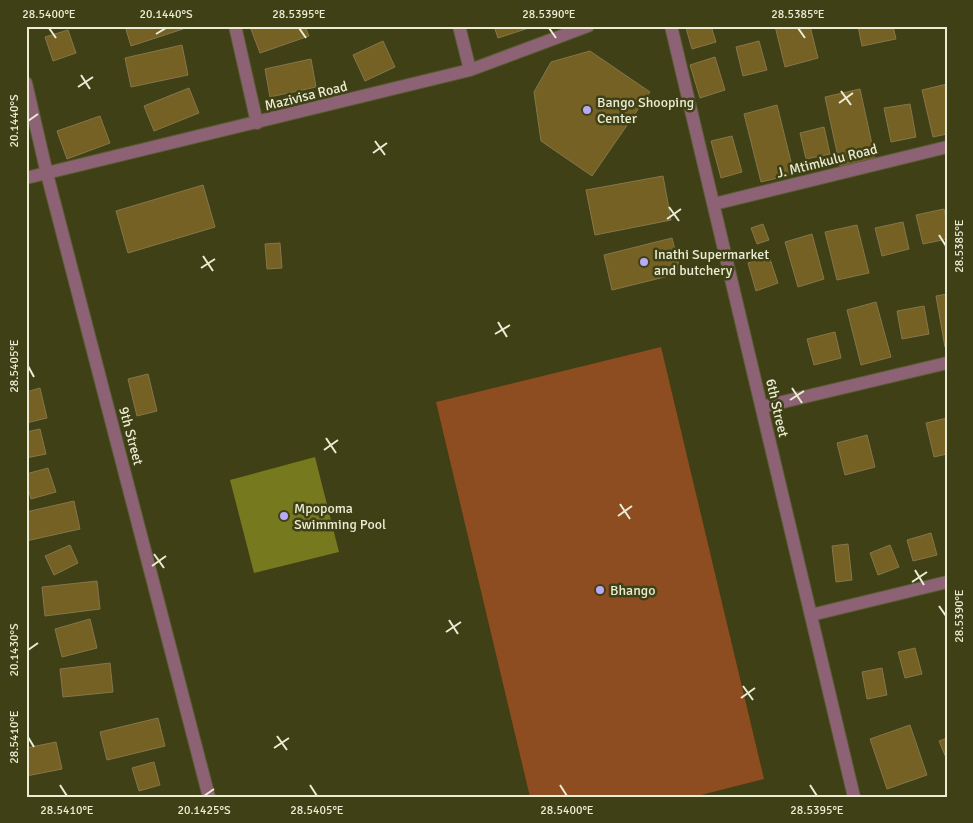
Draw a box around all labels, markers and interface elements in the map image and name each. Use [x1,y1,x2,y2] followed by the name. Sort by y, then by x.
[22,7,76,22] text: 28.5400°E
[139,7,193,22] text: 20.1440°S
[272,7,326,22] text: 28.5395°E
[522,7,576,22] text: 28.5390°E
[771,7,825,22] text: 28.5385°E
[263,78,349,114] street label: Mazivisa Road
[7,94,22,148] text: 20.1440°S
[597,94,694,127] place label: Bango Shooping Center
[581,104,593,116] marker: Bango Shooping Center
[775,140,879,182] street label: J. Mtimkulu Road
[952,219,967,273] text: 28.5385°E
[654,246,769,279] place label: Inathi Supermarket and butchery
[638,256,650,268] marker: Inathi Supermarket and butchery
[7,339,22,393] text: 28.5405°E
[762,377,792,439] street label: 6th Street
[115,405,147,467] street label: 9th Street
[294,500,386,533] place label: Mpopoma Swimming Pool
[278,510,290,522] marker: Mpopoma Swimming Pool
[610,582,656,599] place label: Bhango
[594,584,606,596] marker: Bhango
[952,589,967,643] text: 28.5390°E
[7,623,22,677] text: 20.1430°S
[7,710,22,764] text: 28.5410°E
[40,803,94,818] text: 28.5410°E
[177,803,231,818] text: 20.1425°S
[290,803,344,818] text: 28.5405°E
[540,803,594,818] text: 28.5400°E
[790,803,844,818] text: 28.5395°E

